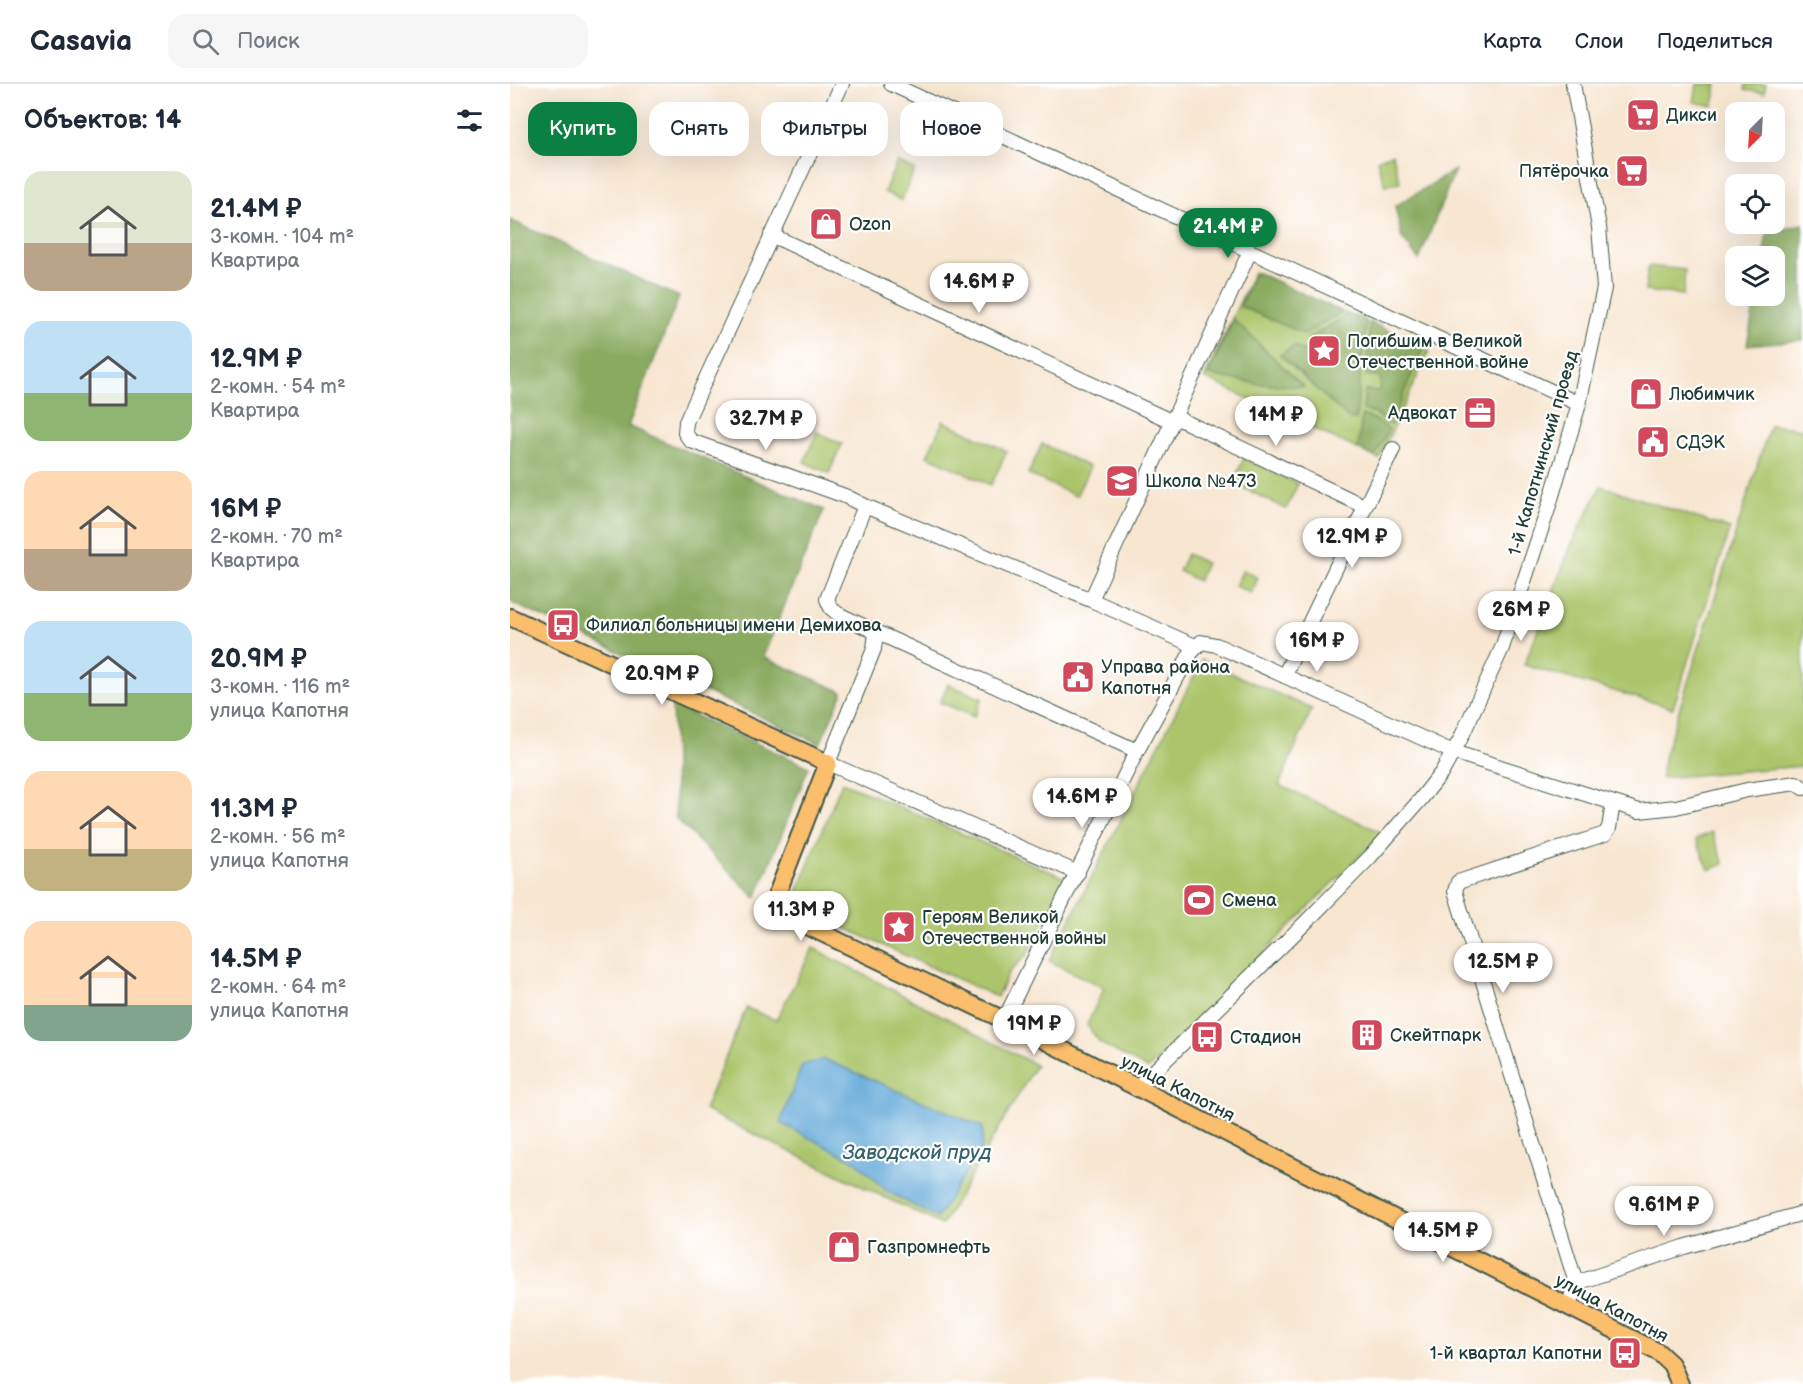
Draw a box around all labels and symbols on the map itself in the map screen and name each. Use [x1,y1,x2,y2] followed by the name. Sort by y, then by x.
[1625,97,1661,133] supermarket icon: Дикси
[1725,102,1785,162] north arrow
[1666,105,1717,126] place label: Дикси
[1614,153,1650,189] supermarket icon: Пятёрочка
[1519,161,1609,182] place label: Пятёрочка
[808,206,844,242] shop icon: Ozon
[1173,208,1283,259] pin: 21.4M ₽
[849,214,891,235] place label: Ozon
[924,263,1034,314] pin: 14.6M ₽
[1347,331,1529,373] place label: Погибшим в Великой Отечественной войне
[1306,333,1342,369] place icon: Погибшим в Великой Отечественной войне
[1504,348,1583,558] street label: 1-й Капотнинский проезд
[1628,376,1664,412] shop icon: Любимчик
[1668,384,1755,405] place label: Любимчик
[1462,395,1498,431] office icon: Адвокат
[1234,396,1318,447] pin: 14M ₽
[711,400,821,451] pin: 32.7M ₽
[1387,403,1458,424] place label: Адвокат
[1635,424,1671,460] public building icon: СДЭК
[1676,432,1725,453] place label: СДЭК
[1104,463,1140,499] school or university icon: Школа №473
[1145,471,1257,492] place label: Школа №473
[1297,518,1407,569] pin: 12.9M ₽
[1479,591,1563,642] pin: 26M ₽
[545,607,581,643] bus stop icon: Филиал больницы имени Демихова
[586,615,882,636] place label: Филиал больницы имени Демихова
[1275,622,1359,673] pin: 16M ₽
[607,655,717,706] pin: 20.9M ₽
[1101,657,1231,699] place label: Управа района Капотня
[1060,659,1096,695] public building icon: Управа района Капотня
[1027,778,1137,829] pin: 14.6M ₽
[1181,882,1217,918] sports icon: Смена
[1222,890,1277,911] place label: Смена
[746,891,856,942] pin: 11.3M ₽
[922,907,1106,949] place label: Героям Великой Отечественной войны
[881,909,917,945] place icon: Героям Великой Отечественной войны
[1448,943,1558,994] pin: 12.5M ₽
[992,1005,1076,1056] pin: 19M ₽
[1349,1017,1385,1053] building icon: Скейтпарк
[1189,1019,1225,1055] bus stop icon: Стадион
[1390,1025,1482,1046] place label: Скейтпарк
[1230,1027,1301,1048] place label: Стадион
[1117,1051,1238,1126] street label: улица Капотня
[843,1141,991,1165] water label: Заводской пруд
[1609,1186,1719,1237] pin: 9.61M ₽
[1388,1212,1498,1263] pin: 14.5M ₽
[826,1229,862,1265] shop icon: Газпромнефть
[867,1237,990,1258] place label: Газпромнефть
[1552,1270,1672,1347] street label: улица Капотня
[1607,1335,1643,1371] bus stop icon: 1-й квартал Капотни
[1430,1343,1602,1364] place label: 1-й квартал Капотни

